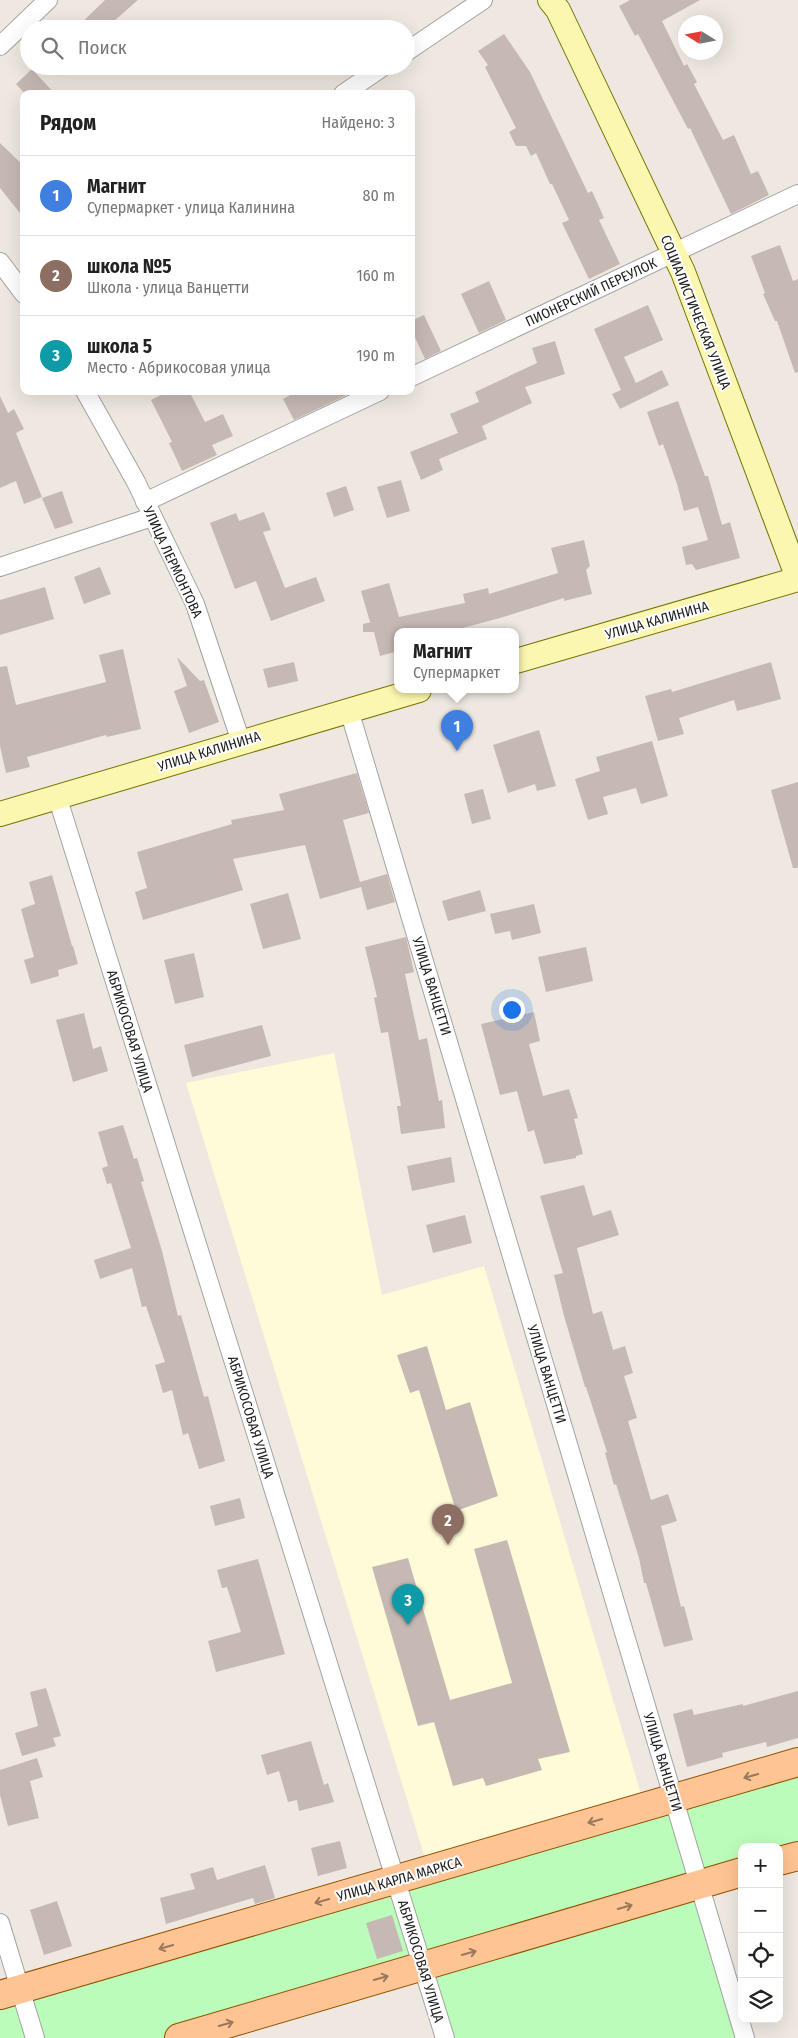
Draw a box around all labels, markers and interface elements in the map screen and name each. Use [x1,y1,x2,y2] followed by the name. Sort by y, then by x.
[678,15,723,60] north arrow
[20,20,415,75] search box
[38,34,66,62] icon: search
[78,36,127,59] text: Поиск
[40,110,96,136] text: Рядом
[322,113,395,132] text: Найдено: 3
[87,175,146,198] text: Магнит
[53,186,59,205] text: 1
[363,186,395,205] text: 80 m
[87,198,295,217] text: Супермаркет · улица Калинина
[657,233,734,392] street label: СОЦИАЛИСТИЧЕСКАЯ УЛИЦА
[523,254,660,330] street label: ПИОНЕРСКИЙ ПЕРЕУЛОК
[87,255,172,278] text: школа №5
[52,266,60,285] text: 2
[356,266,395,285] text: 160 m
[87,278,249,297] text: Школа · улица Ванцетти
[87,335,152,358] text: школа 5
[52,346,60,365] text: 3
[357,346,395,365] text: 190 m
[87,358,271,377] text: Место · Абрикосовая улица
[139,503,206,621] street label: УЛИЦА ЛЕРМОНТОВА
[603,597,711,644] street label: УЛИЦА КАЛИНИНА
[394,628,519,693] popup
[413,640,472,663] text: Магнит
[413,663,500,682] text: Супермаркет
[441,710,473,751] pin: 1
[155,728,263,776] street label: УЛИЦА КАЛИНИНА
[408,934,455,1038] street label: УЛИЦА ВАНЦЕТТИ
[103,968,156,1095] street label: АБРИКОСОВАЯ УЛИЦА
[499,997,525,1023] your location
[523,1322,570,1426] street label: УЛИЦА ВАНЦЕТТИ
[224,1354,277,1481] street label: АБРИКОСОВАЯ УЛИЦА
[432,1504,464,1545] pin: 2
[392,1584,424,1625] pin: 3
[639,1710,686,1814] street label: УЛИЦА ВАНЦЕТТИ
[744,1771,760,1781] one-way arrow
[588,1817,604,1827] one-way arrow
[738,1843,783,2023] map controls
[738,1843,783,1888] button: +
[334,1853,464,1906] street label: УЛИЦА КАРЛА МАРКСА
[738,1888,783,1933] button: −
[314,1897,330,1907] one-way arrow
[394,1898,447,2025] street label: АБРИКОСОВАЯ УЛИЦА
[617,1901,633,1911] one-way arrow
[738,1933,783,1978] button: locate
[158,1942,174,1952] one-way arrow
[461,1947,477,1957] one-way arrow
[373,1973,389,1983] one-way arrow
[738,1978,783,2023] button: layers
[217,2019,233,2029] one-way arrow

